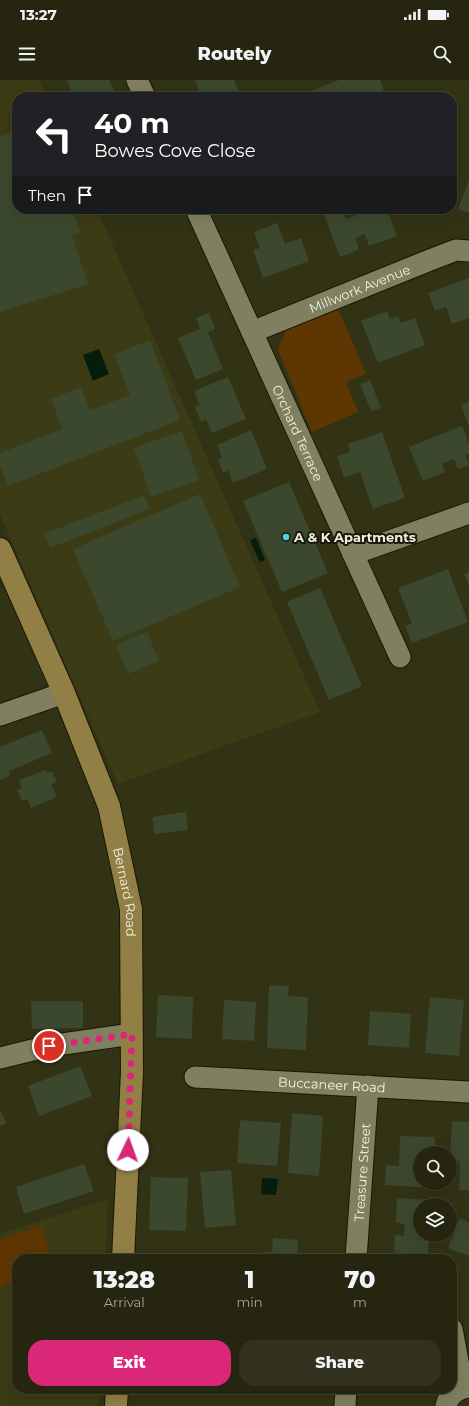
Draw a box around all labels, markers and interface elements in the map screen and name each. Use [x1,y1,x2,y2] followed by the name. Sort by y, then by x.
[20,5,57,24] text: 13:27
[16,43,38,65] icon: menu
[198,43,271,65] text: Routely
[431,43,453,65] icon: search
[94,106,170,140] text: 40 m
[28,108,80,160] icon: left
[94,140,256,162] text: Bowes Cove Close
[74,184,96,206] icon: arrive
[28,186,66,205] text: Then
[307,261,413,316] street label: Millwork Avenue
[269,382,327,484] street label: Orchard Terrace
[293,529,416,545] place label: A & K Apartments
[281,532,291,542] marker: A & K Apartments
[110,846,139,937] street label: Bernard Road
[32,1029,66,1063] pin
[38,1035,60,1057] icon: arrive
[277,1074,386,1095] street label: Buccaneer Road
[351,1123,373,1222] street label: Treasure Street
[107,1129,149,1171] position arrow
[413,1146,457,1242] map controls
[413,1146,457,1190] button: search
[413,1198,457,1242] button: layers
[94,1265,155,1294] text: 13:28
[245,1265,254,1294] text: 1
[344,1265,375,1294] text: 70
[104,1294,145,1310] text: Arrival
[237,1294,263,1310] text: min
[353,1294,367,1310] text: m
[28,1340,231,1386] button: Exit
[239,1340,441,1386] button: Share

